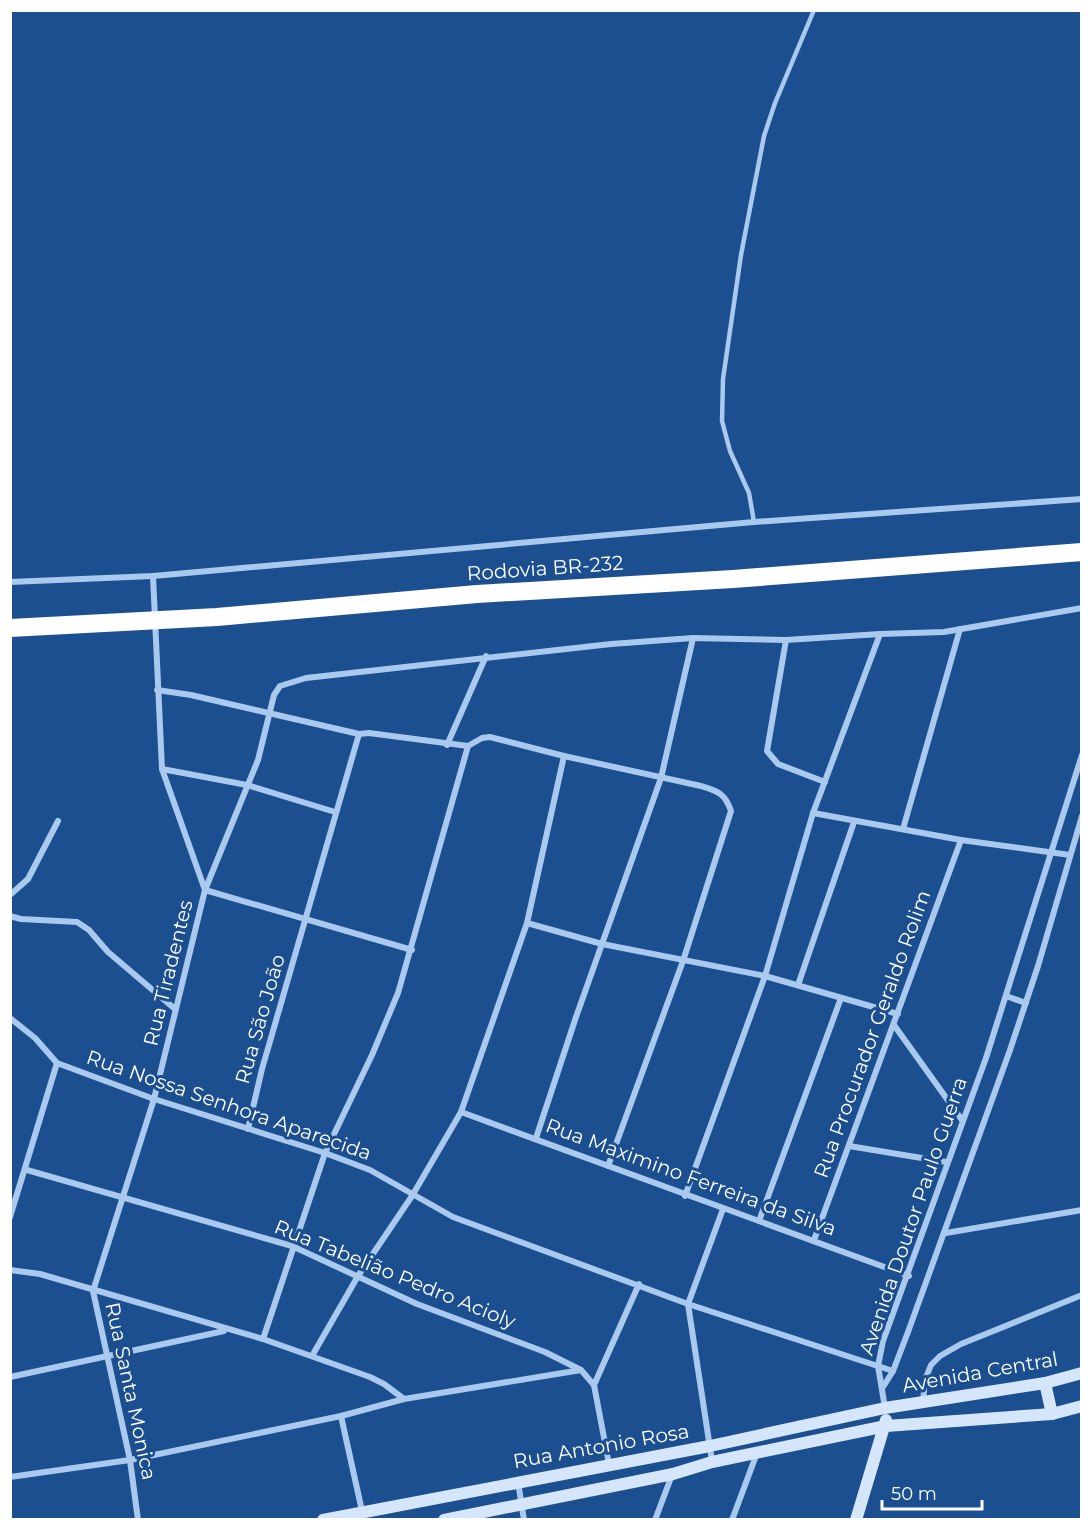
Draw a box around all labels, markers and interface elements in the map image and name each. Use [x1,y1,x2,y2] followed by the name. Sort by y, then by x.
[466,551,624,585] street label: Rodovia BR-232
[809,887,935,1181] street label: Rua Procurador Geraldo Rolim
[138,897,198,1048] street label: Rua Tiradentes
[230,951,290,1087] street label: Rua São João
[83,1045,375,1165] street label: Rua Nossa Senhora Aparecida
[854,1074,972,1358] street label: Avenida Doutor Paulo Guerra
[542,1113,840,1241] street label: Rua Maximino Ferreira da Silva
[271,1214,519,1334] street label: Rua Tabelião Pedro Acioly
[100,1300,162,1482] street label: Rua Santa Monica
[900,1346,1060,1398] street label: Avenida Central
[511,1419,691,1473] street label: Rua Antonio Rosa
[882,1473,982,1511] scale bar
[891,1483,937,1505] text: 50 m

